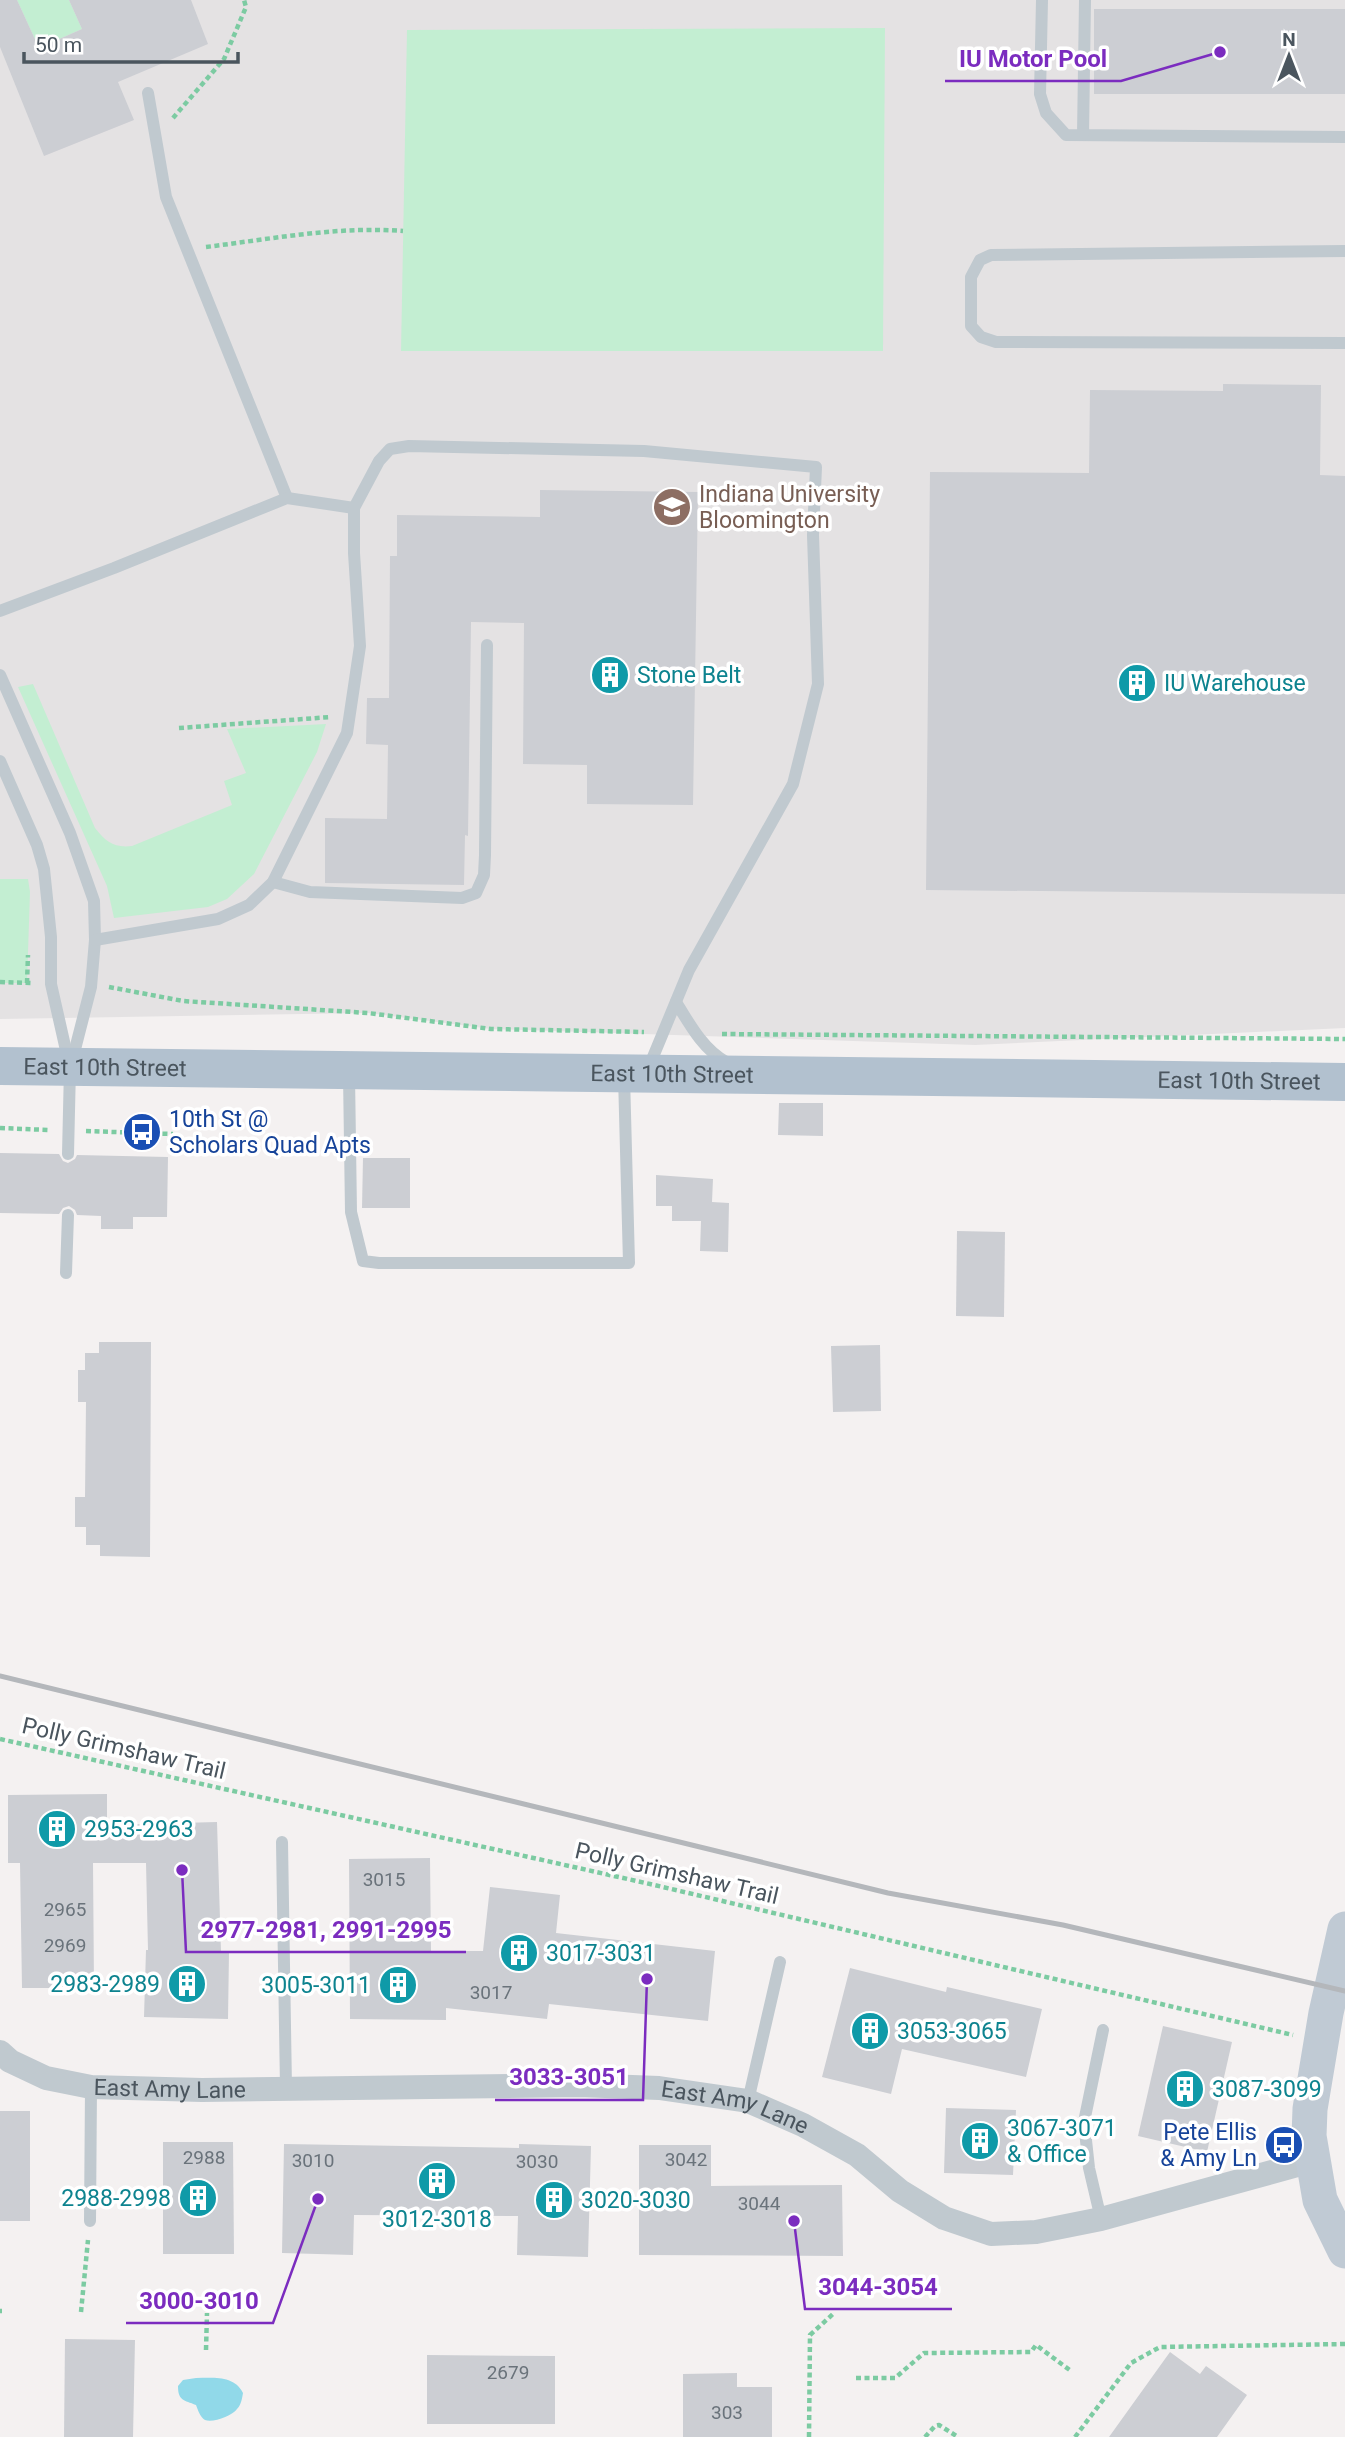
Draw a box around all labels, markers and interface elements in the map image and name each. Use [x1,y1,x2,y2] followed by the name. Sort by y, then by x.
[24,21,238,65] scale bar
[1254,21,1324,91] north arrow
[1282,28,1296,51] text: N
[35,33,82,57] text: 50 m
[945,36,1121,81] callout: IU Motor Pool
[959,45,1107,73] text: IU Motor Pool
[699,481,880,534] place label: Indiana University Bloomington
[651,486,693,528] school or university icon: Indiana University Bloomington
[589,654,631,696] building icon: Stone Belt
[637,662,741,689] place label: Stone Belt
[1116,662,1158,704] building icon: IU Warehouse
[1164,670,1306,697] place label: IU Warehouse
[23,1053,187,1082] street label: East 10th Street
[590,1060,754,1089] street label: East 10th Street
[1157,1067,1321,1096] street label: East 10th Street
[169,1106,371,1159] place label: 10th St @ Scholars Quad Apts
[121,1111,163,1153] bus stop icon: 10th St @ Scholars Quad Apts
[20,1712,228,1785] street label: Polly Grimshaw Trail
[36,1808,78,1850] building icon: 2953-2963
[84,1816,194,1843] place label: 2953-2963
[573,1837,781,1910] street label: Polly Grimshaw Trail
[363,1868,405,1891] house number: 3015
[44,1898,86,1921] house number: 2965
[186,1907,466,1952] callout: 2977-2981, 2991-2995
[200,1916,452,1944] text: 2977-2981, 2991-2995
[498,1932,540,1974] building icon: 3017-3031
[44,1934,86,1957] house number: 2969
[546,1940,656,1967] place label: 3017-3031
[166,1963,208,2005] building icon: 2983-2989
[377,1964,419,2006] building icon: 3005-3011
[50,1971,160,1998] place label: 2983-2989
[261,1972,371,1999] place label: 3005-3011
[470,1981,512,2004] house number: 3017
[849,2010,891,2052] building icon: 3053-3065
[897,2018,1007,2045] place label: 3053-3065
[495,2055,643,2100] callout: 3033-3051
[509,2063,629,2091] text: 3033-3051
[1164,2068,1206,2110] building icon: 3087-3099
[93,2074,246,2104] street label: East Amy Lane
[659,2076,813,2140] street label: East Amy Lane
[1212,2076,1322,2103] place label: 3087-3099
[1007,2115,1117,2168] place label: 3067-3071 & Office
[1160,2119,1257,2172] place label: Pete Ellis & Amy Ln
[959,2120,1001,2162] building icon: 3067-3071 & Office
[1263,2124,1305,2166] bus stop icon: Pete Ellis & Amy Ln
[183,2146,225,2169] house number: 2988
[665,2148,707,2171] house number: 3042
[292,2149,334,2172] house number: 3010
[516,2150,558,2173] house number: 3030
[416,2160,458,2202] building icon: 3012-3018
[177,2177,219,2219] building icon: 2988-2998
[533,2179,575,2221] building icon: 3020-3030
[61,2185,171,2212] place label: 2988-2998
[581,2187,691,2214] place label: 3020-3030
[738,2192,781,2215] house number: 3044
[382,2206,492,2233] place label: 3012-3018
[805,2264,952,2309] callout: 3044-3054
[818,2273,938,2301] text: 3044-3054
[126,2278,273,2323] callout: 3000-3010
[139,2287,259,2315] text: 3000-3010
[487,2361,529,2384] house number: 2679
[711,2401,743,2424] house number: 303

